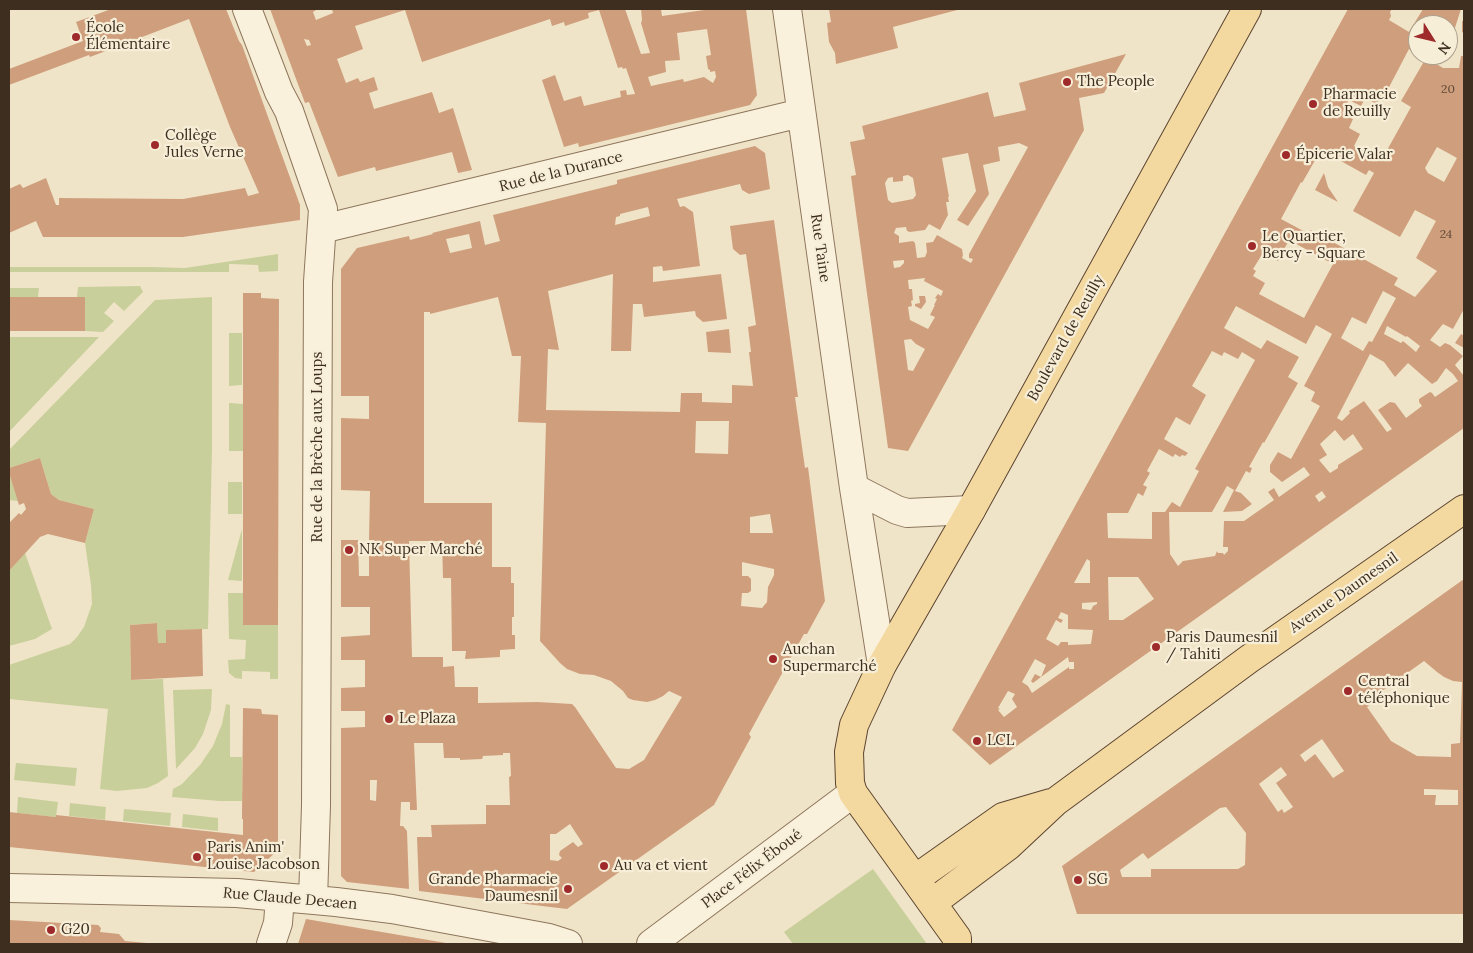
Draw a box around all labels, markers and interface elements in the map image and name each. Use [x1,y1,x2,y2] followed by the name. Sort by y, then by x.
[1408,15,1458,65] north arrow
[86,19,170,54] place label: École Élémentaire
[70,31,82,43] marker: École Élémentaire
[1434,39,1455,58] text: N
[1077,73,1155,91] place label: The People
[1061,76,1073,88] marker: The People
[1441,83,1455,97] house number: 20
[1323,86,1397,121] place label: Pharmacie de Reuilly
[1307,98,1319,110] marker: Pharmacie de Reuilly
[165,127,244,162] place label: Collège Jules Verne
[149,139,161,151] marker: Collège Jules Verne
[1296,146,1393,164] place label: Épicerie Valar
[497,148,625,196] street label: Rue de la Durance
[1280,149,1292,161] marker: Épicerie Valar
[806,213,834,283] street label: Rue Taine
[1262,228,1365,263] place label: Le Quartier, Bercy - Square
[1440,228,1452,242] house number: 24
[1246,240,1258,252] marker: Le Quartier, Bercy - Square
[1024,272,1108,404] street label: Boulevard de Reuilly
[309,352,327,542] street label: Rue de la Brèche aux Loups
[359,541,483,559] place label: NK Super Marché
[343,544,355,556] marker: NK Super Marché
[1286,549,1402,637] street label: Avenue Daumesnil
[1166,629,1278,664] place label: Paris Daumesnil / Tahiti
[783,641,877,676] place label: Auchan Supermarché
[1150,641,1162,653] marker: Paris Daumesnil / Tahiti
[767,653,779,665] marker: Auchan Supermarché
[1358,673,1450,708] place label: Central téléphonique
[1342,685,1354,697] marker: Central téléphonique
[399,710,456,728] place label: Le Plaza
[383,713,395,725] marker: Le Plaza
[987,732,1015,750] place label: LCL
[971,735,983,747] marker: LCL
[698,825,806,913] street label: Place Félix Éboué
[207,839,320,874] place label: Paris Anim' Louise Jacobson
[191,851,203,863] marker: Paris Anim' Louise Jacobson
[614,857,708,875] place label: Au va et vient
[598,860,610,872] marker: Au va et vient
[429,871,558,906] place label: Grande Pharmacie Daumesnil
[1088,871,1108,889] place label: SG
[1072,874,1084,886] marker: SG
[562,883,574,895] marker: Grande Pharmacie Daumesnil
[222,884,358,914] street label: Rue Claude Decaen
[61,921,90,939] place label: G20
[45,924,57,936] marker: G20

